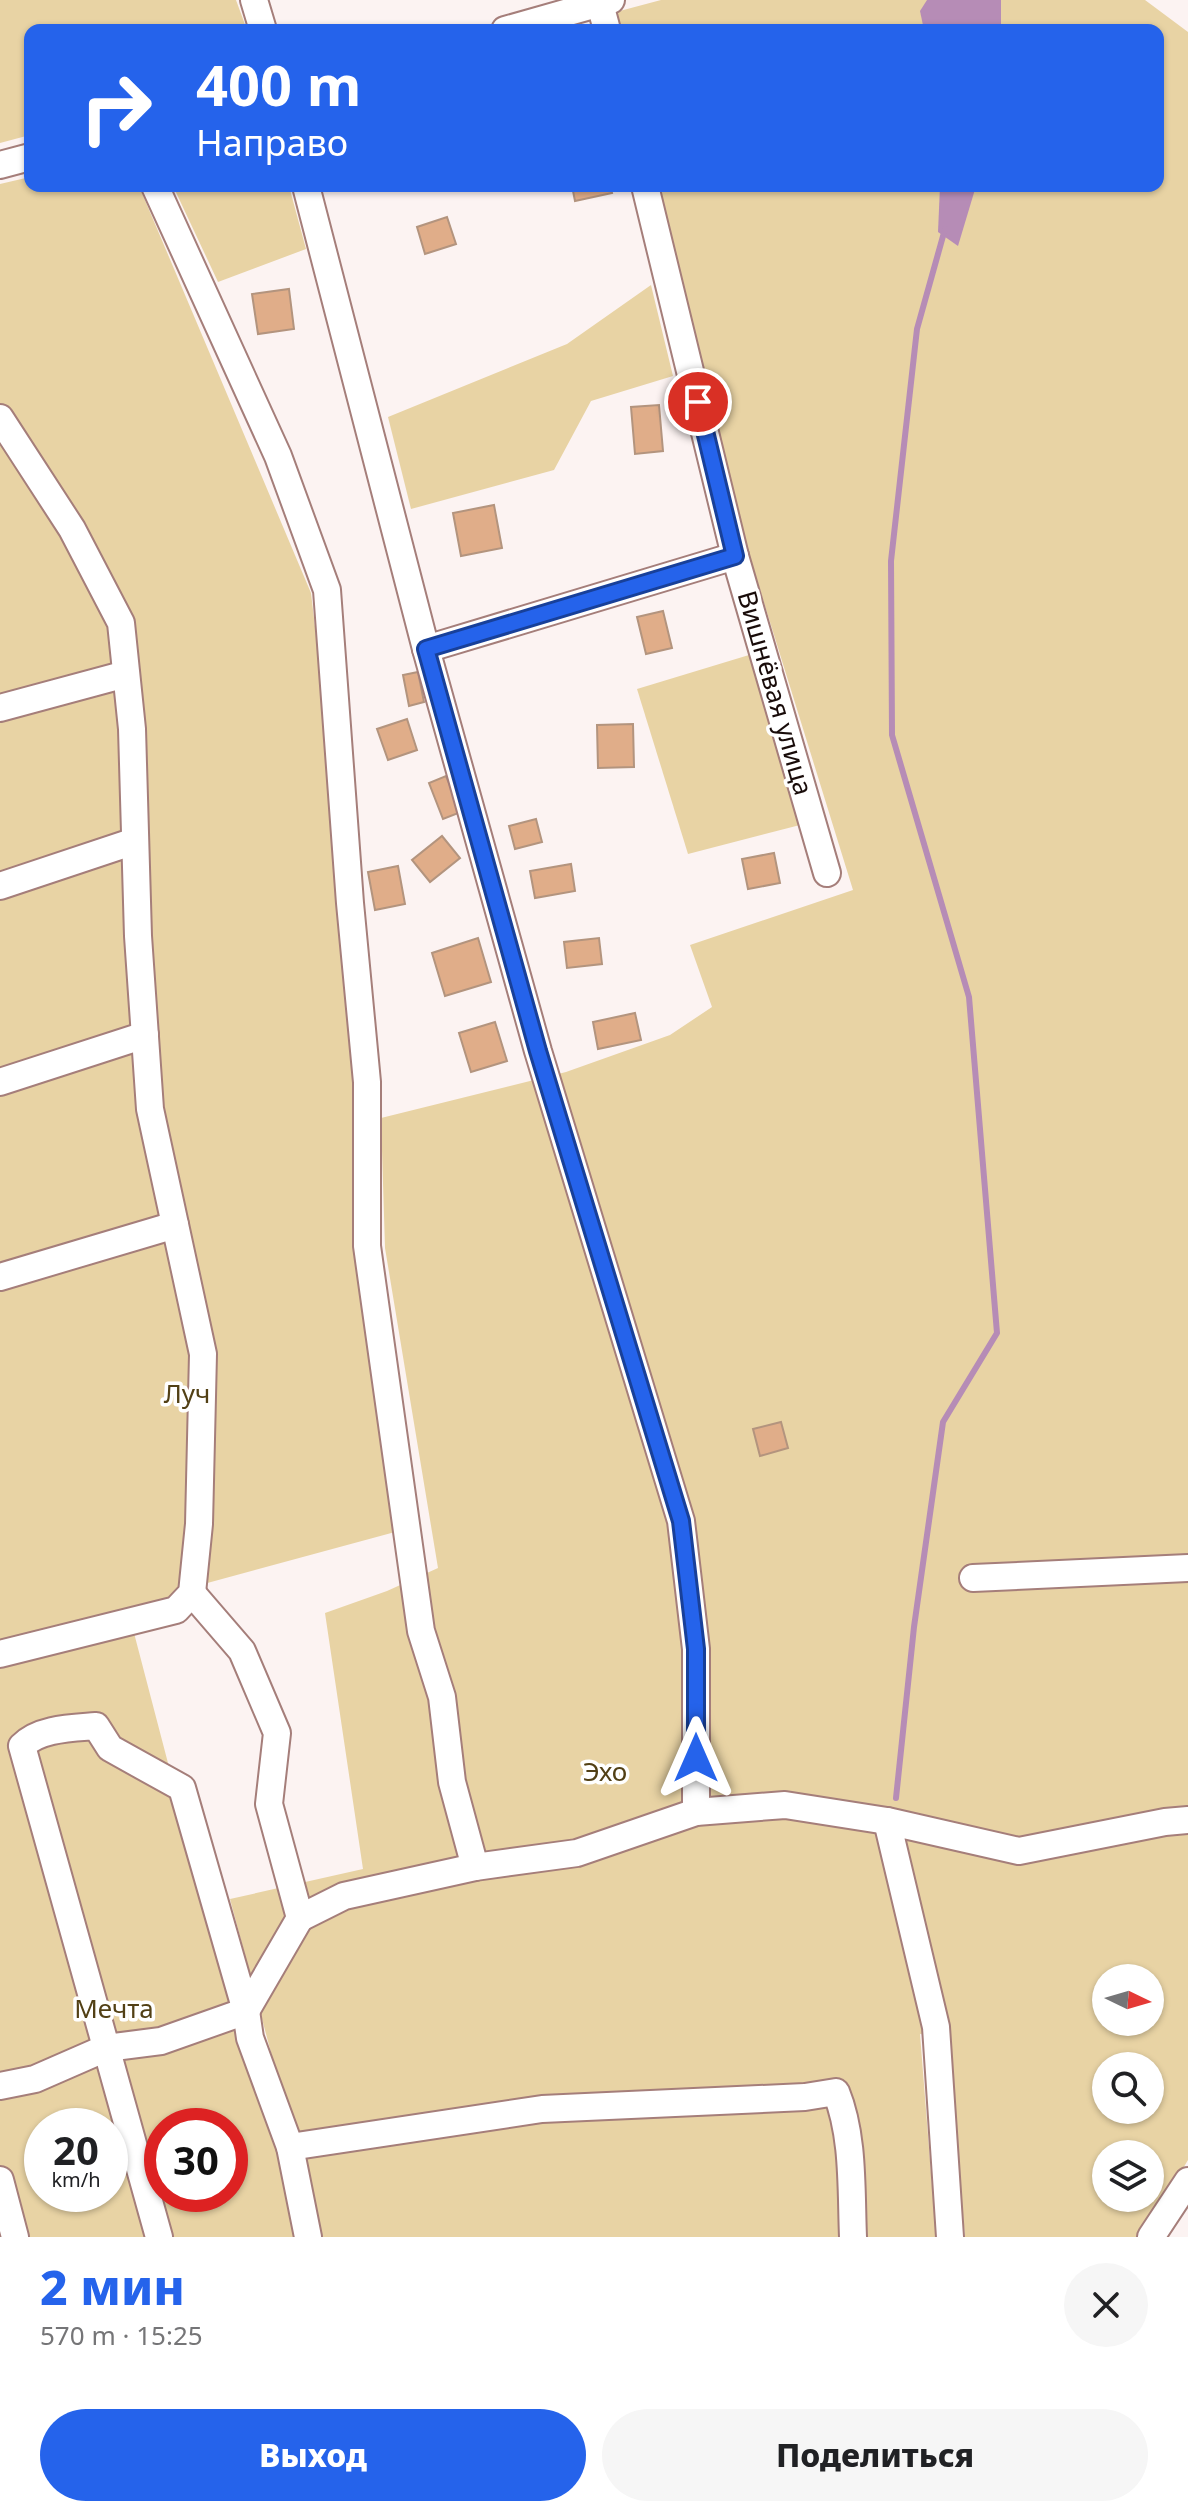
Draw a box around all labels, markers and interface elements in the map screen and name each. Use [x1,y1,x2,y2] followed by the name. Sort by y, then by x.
[196,46,361,122] text: 400 m
[64,56,168,160] icon: right
[196,118,348,167] text: Направо
[664,368,732,436] pin
[676,380,720,424] icon: arrive
[730,586,822,799] street label: Вишнёвая улица
[164,1375,210,1411] park label: Луч
[654,1716,738,1800] position arrow
[583,1753,627,1789] park label: Эхо
[1092,1964,1164,2036] north arrow
[1092,1964,1164,2212] map controls
[74,1990,154,2026] park label: Мечта
[1092,2052,1164,2124] button: search
[144,2108,248,2212] speed limit sign: 30
[53,2122,99,2177] text: 20
[1092,2140,1164,2212] button: layers
[51,2166,101,2193] text: km/h
[40,2254,185,2319] text: 2 мин
[1064,2263,1148,2347] button: close
[40,2317,203,2353] text: 570 m · 15:25
[40,2409,586,2501] button: Выход
[602,2409,1148,2501] button: Поделиться

